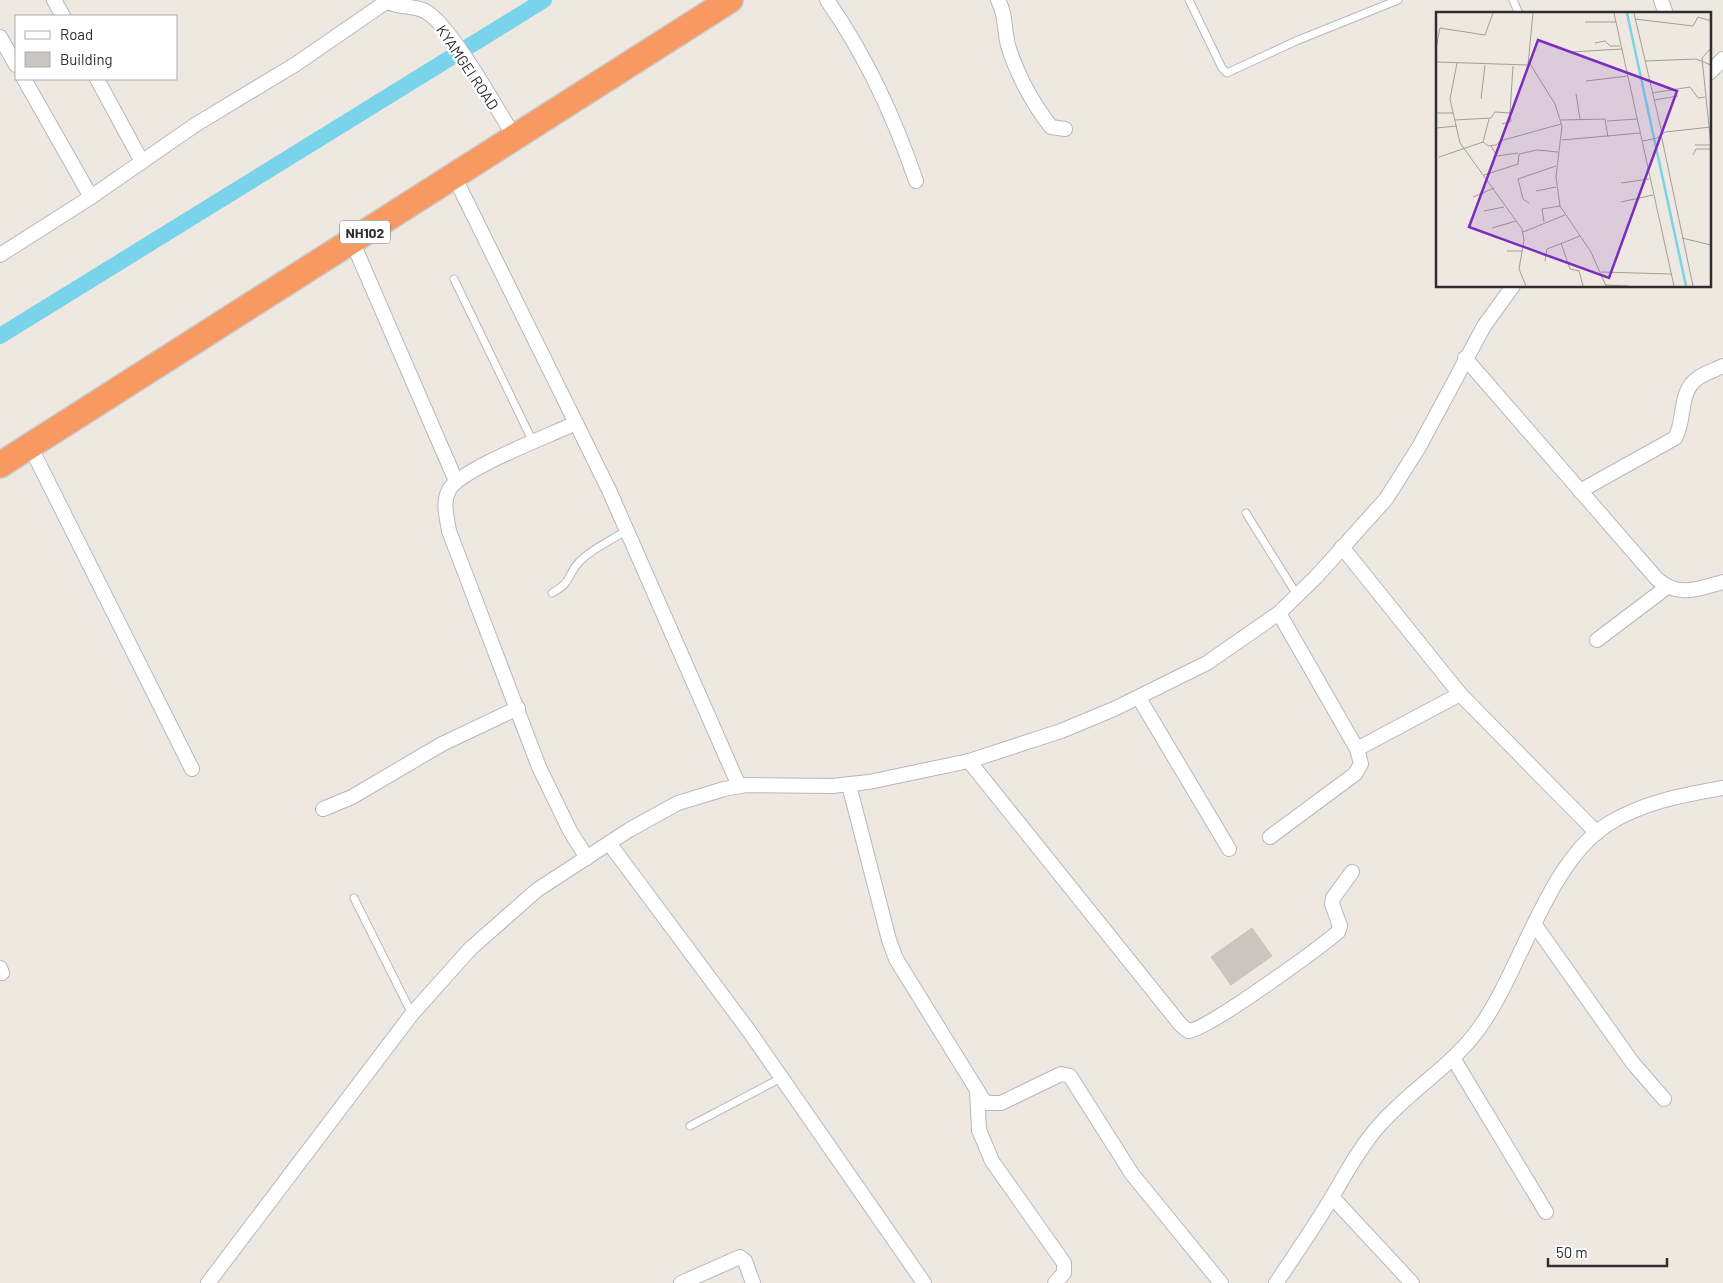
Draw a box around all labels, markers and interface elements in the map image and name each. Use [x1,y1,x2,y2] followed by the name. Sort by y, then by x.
[1436,12,1710,288] inset map
[15,15,178,80] legend
[433,21,503,113] street label: KYAMGEI ROAD
[60,25,93,43] text: Road
[60,50,113,68] text: Building
[340,220,390,243] road number: NH102
[1548,1236,1667,1268] scale bar
[1556,1243,1588,1261] text: 50 m

